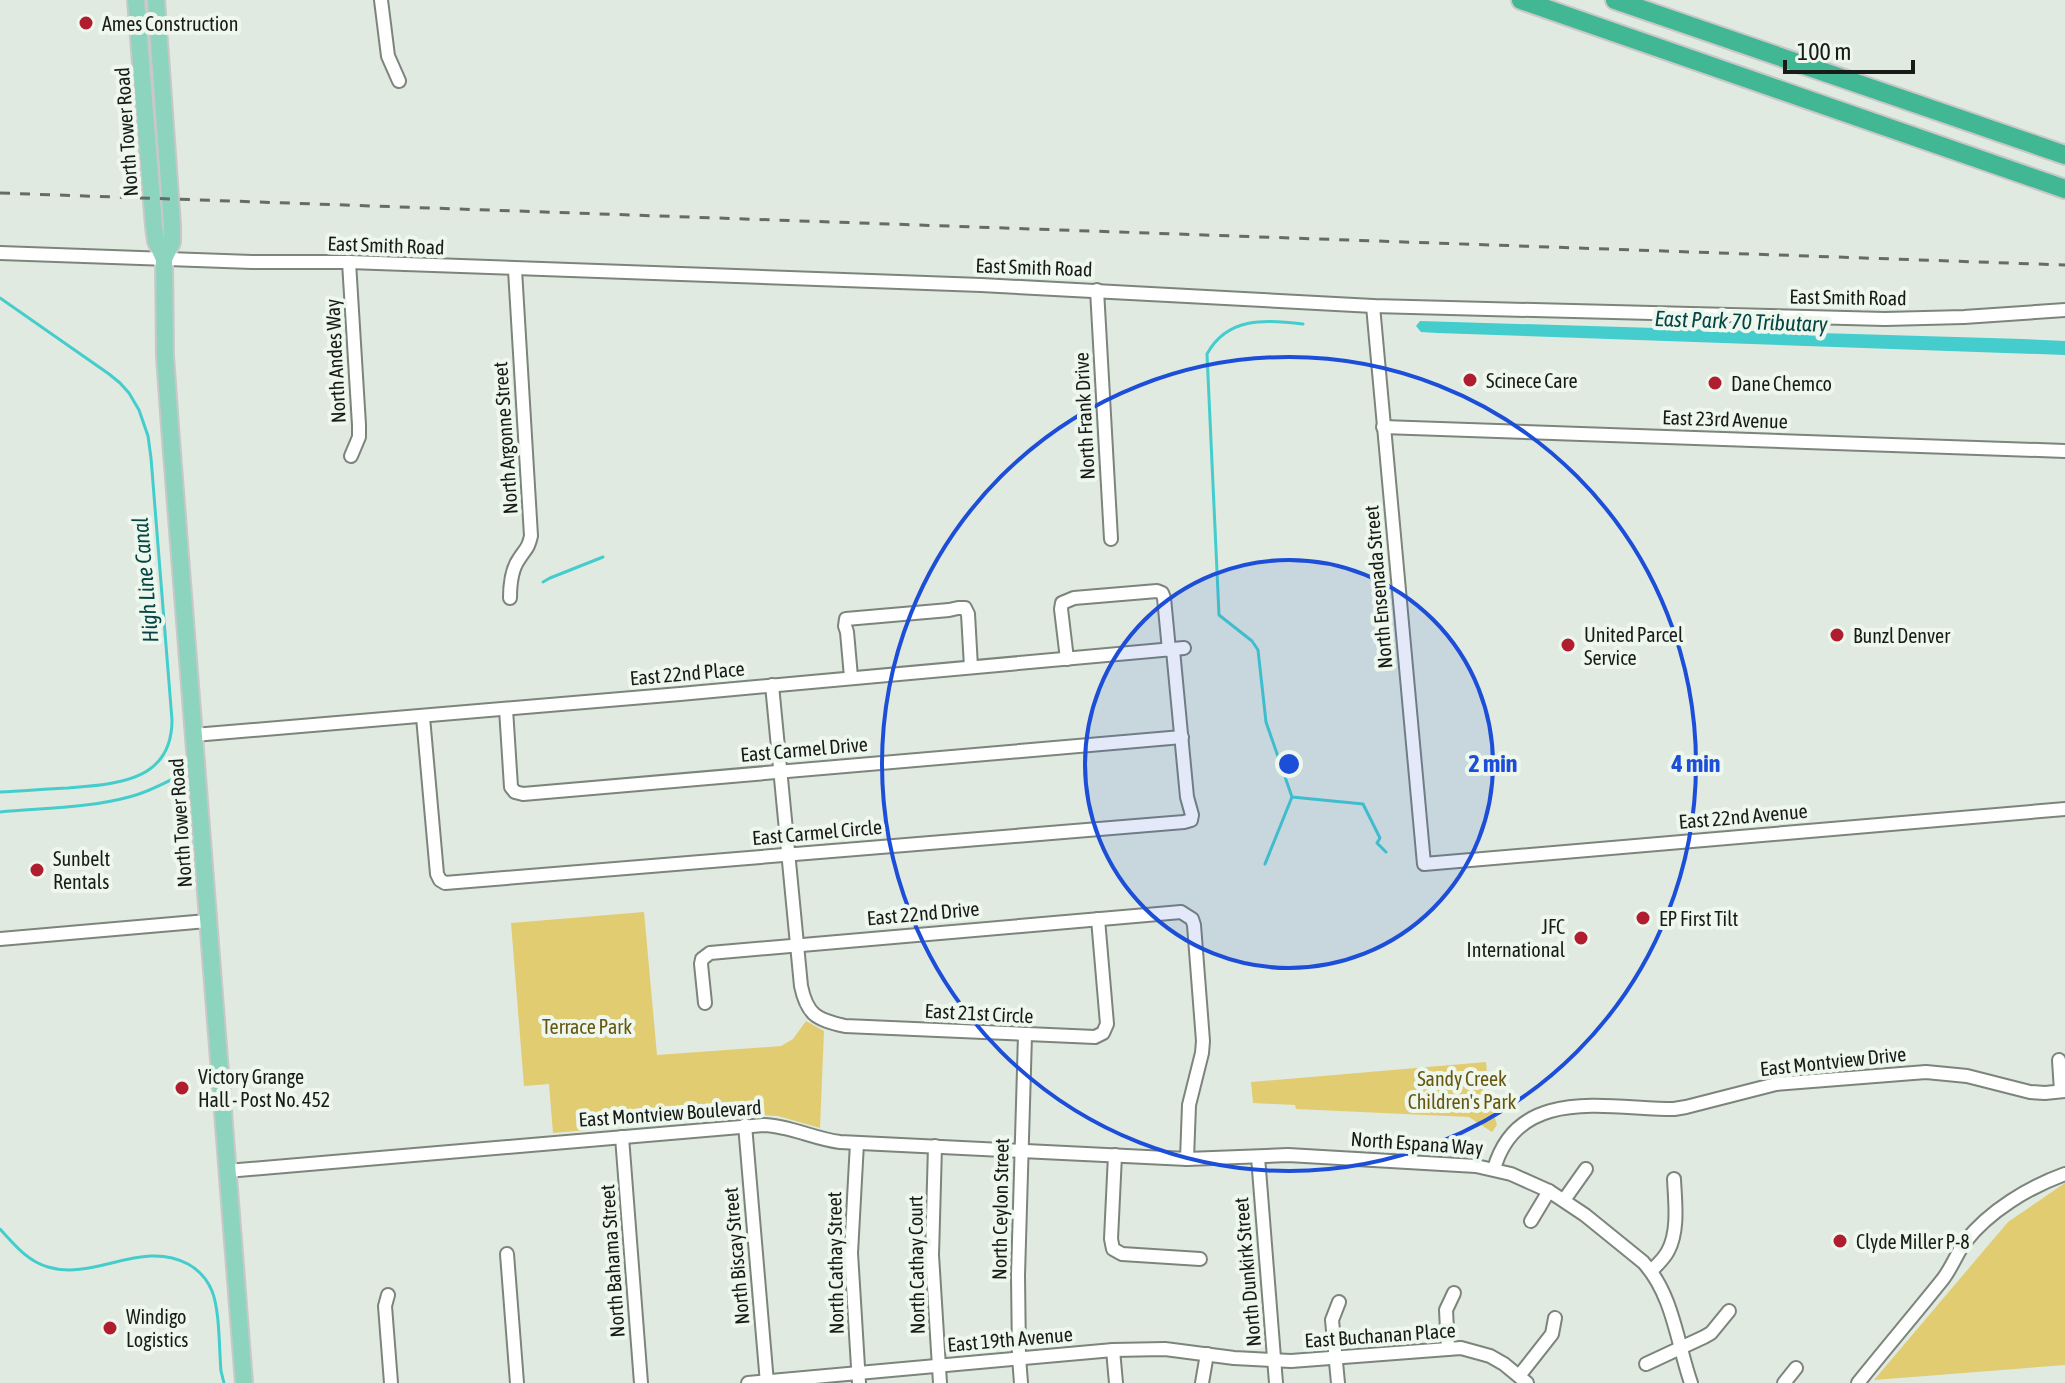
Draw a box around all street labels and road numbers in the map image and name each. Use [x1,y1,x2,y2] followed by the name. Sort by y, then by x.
[110,67,142,197] street label: North Tower Road
[327,231,445,259] street label: East Smith Road
[975,253,1093,281] street label: East Smith Road
[1789,284,1907,310] street label: East Smith Road
[320,298,350,424] street label: North Andes Way
[1069,352,1099,480] street label: North Frank Drive
[488,361,522,515] street label: North Argonne Street
[1662,405,1788,433] street label: East 23rd Avenue
[1359,504,1397,670] street label: North Ensenada Street
[629,657,745,689] street label: East 22nd Place
[739,732,869,766] street label: East Carmel Drive
[164,758,196,888] street label: North Tower Road
[1678,799,1808,833] street label: East 22nd Avenue
[751,815,883,849] street label: East Carmel Circle
[866,897,980,929] street label: East 22nd Drive
[924,999,1034,1027] street label: East 21st Circle
[1759,1042,1907,1080] street label: East Montview Drive
[578,1095,762,1131] street label: East Montview Boulevard
[1350,1127,1484,1159] street label: North Espana Way
[987,1138,1013,1280] street label: North Ceylon Street
[595,1184,629,1338] street label: North Bahama Street
[719,1186,753,1326] street label: North Biscay Street
[822,1191,848,1335] street label: North Cathay Street
[903,1195,929,1335] street label: North Cathay Court
[1229,1196,1265,1348] street label: North Dunkirk Street
[1304,1318,1456,1352] street label: East Buchanan Place
[946,1322,1074,1356] street label: East 19th Avenue

